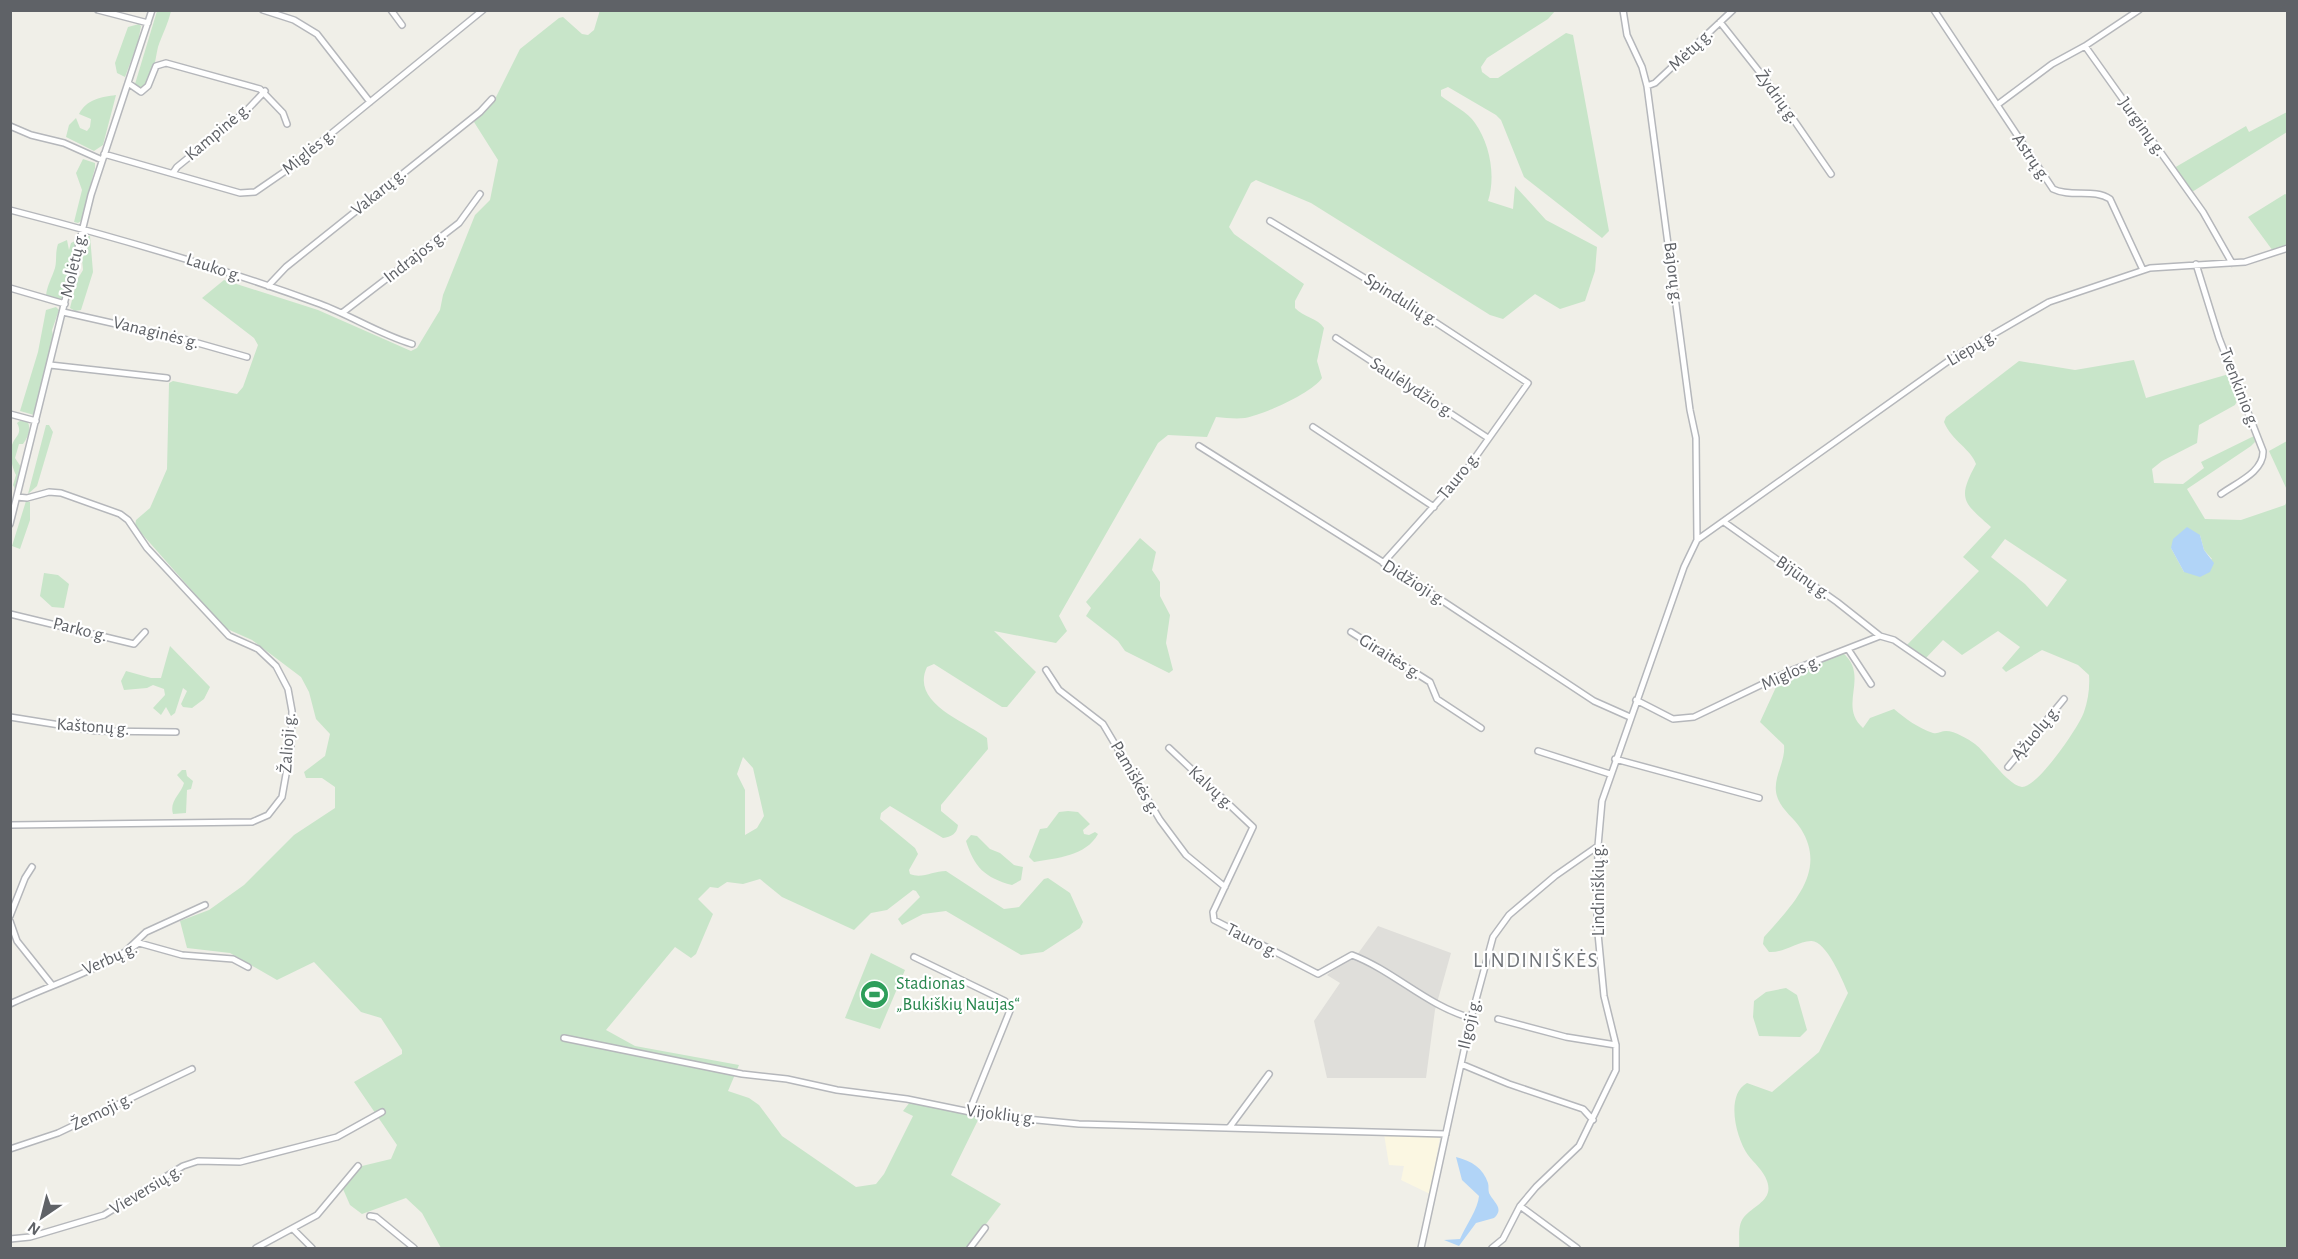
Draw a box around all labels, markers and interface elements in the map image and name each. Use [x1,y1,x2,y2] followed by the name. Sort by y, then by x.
[1666,25,1716,75] street label: Mėtų g.
[1752,65,1805,127] street label: Žydrių g.
[2115,94,2169,160] street label: Jurginų g.
[182,100,254,164] street label: Kampinė g.
[279,125,339,179] street label: Miglės g.
[2009,131,2053,185] street label: Astrų g.
[348,165,410,219] street label: Vakarų g.
[381,227,449,287] street label: Indrajos g.
[58,231,90,299] street label: Molėtų g.
[1660,241,1686,305] street label: Bajorų g.
[184,251,244,285] street label: Lauko g.
[1361,270,1441,330] street label: Spindulių g.
[111,314,201,352] street label: Vanaginės g.
[1944,326,2000,370] street label: Liepų g.
[2216,346,2262,430] street label: Tvenkinio g.
[1367,354,1457,422] street label: Saulėlydžio g.
[1435,449,1483,503] street label: Tauro g.
[1772,553,1834,603] street label: Bijūnų g.
[1379,557,1449,609] street label: Didžioji g.
[51,615,109,645] street label: Parko g.
[1356,631,1424,683] street label: Giraitės g.
[1758,652,1824,694] street label: Miglos g.
[2008,702,2064,764] street label: Ąžuolų g.
[274,712,299,774] street label: Žalioji g.
[56,715,130,739] street label: Kaštonų g.
[1107,738,1163,818] street label: Pamiškės g.
[1185,763,1237,813] street label: Kalvų g.
[1590,844,1608,936] street label: Lindiniškių g.
[1223,920,1281,962] street label: Tauro g.
[80,939,140,979] street label: Verbų g.
[1473,948,1599,971] district label: LINDINIŠKĖS
[896,975,1020,1014] place label: Stadionas „Bukiškių Naujas“
[859,978,891,1010] sports icon: Stadionas „Bukiškių Naujas“
[1455,997,1485,1051] street label: Ilgoji g.
[67,1087,135,1134] street label: Žemoji g.
[965,1102,1037,1128] street label: Vijoklių g.
[107,1162,185,1218] street label: Vieversių g.
[12,1187,72,1247] north arrow
[25,1219,43,1238] text: N

